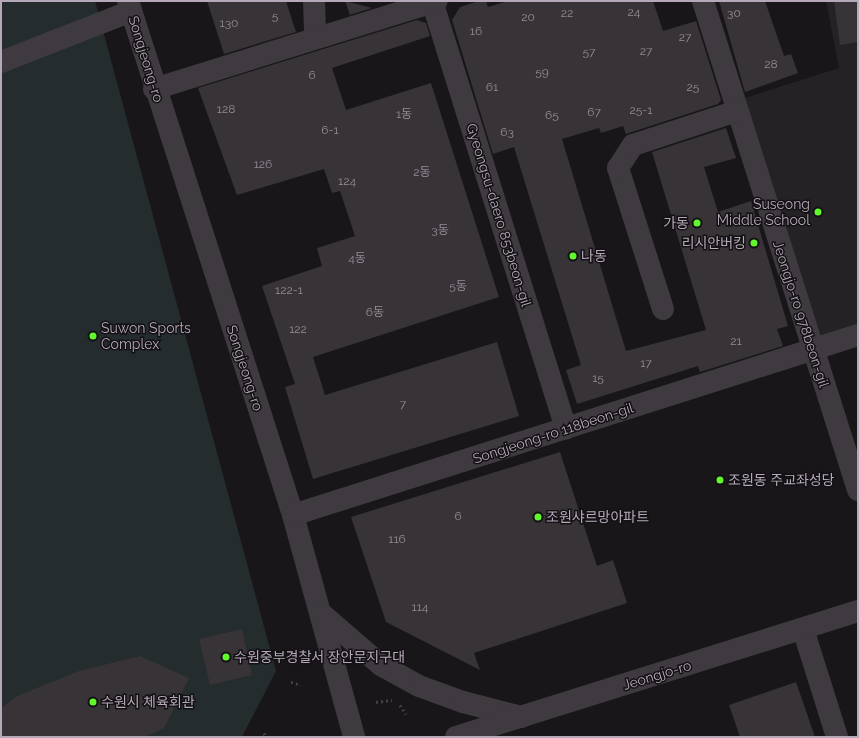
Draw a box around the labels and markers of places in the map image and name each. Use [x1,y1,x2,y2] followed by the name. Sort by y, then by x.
[717,196,810,228] place label: Suseong Middle School
[813,207,823,217] marker: Suseong Middle School
[663,215,689,231] place label: 가동
[692,218,702,228] marker: 가동
[682,235,746,251] place label: 리시안버킹
[749,238,759,248] marker: 리시안버킹
[581,248,607,264] place label: 나동
[568,251,578,261] marker: 나동
[101,320,191,352] place label: Suwon Sports Complex
[88,331,98,341] marker: Suwon Sports Complex
[728,472,835,488] place label: 조원동 주교좌성당
[715,475,725,485] marker: 조원동 주교좌성당
[546,509,649,525] place label: 조원샤르망아파트
[533,512,543,522] marker: 조원샤르망아파트
[234,649,405,665] place label: 수원중부경찰서 장안문지구대
[221,652,231,662] marker: 수원중부경찰서 장안문지구대
[101,694,195,710] place label: 수원시 체육회관
[88,697,98,707] marker: 수원시 체육회관

